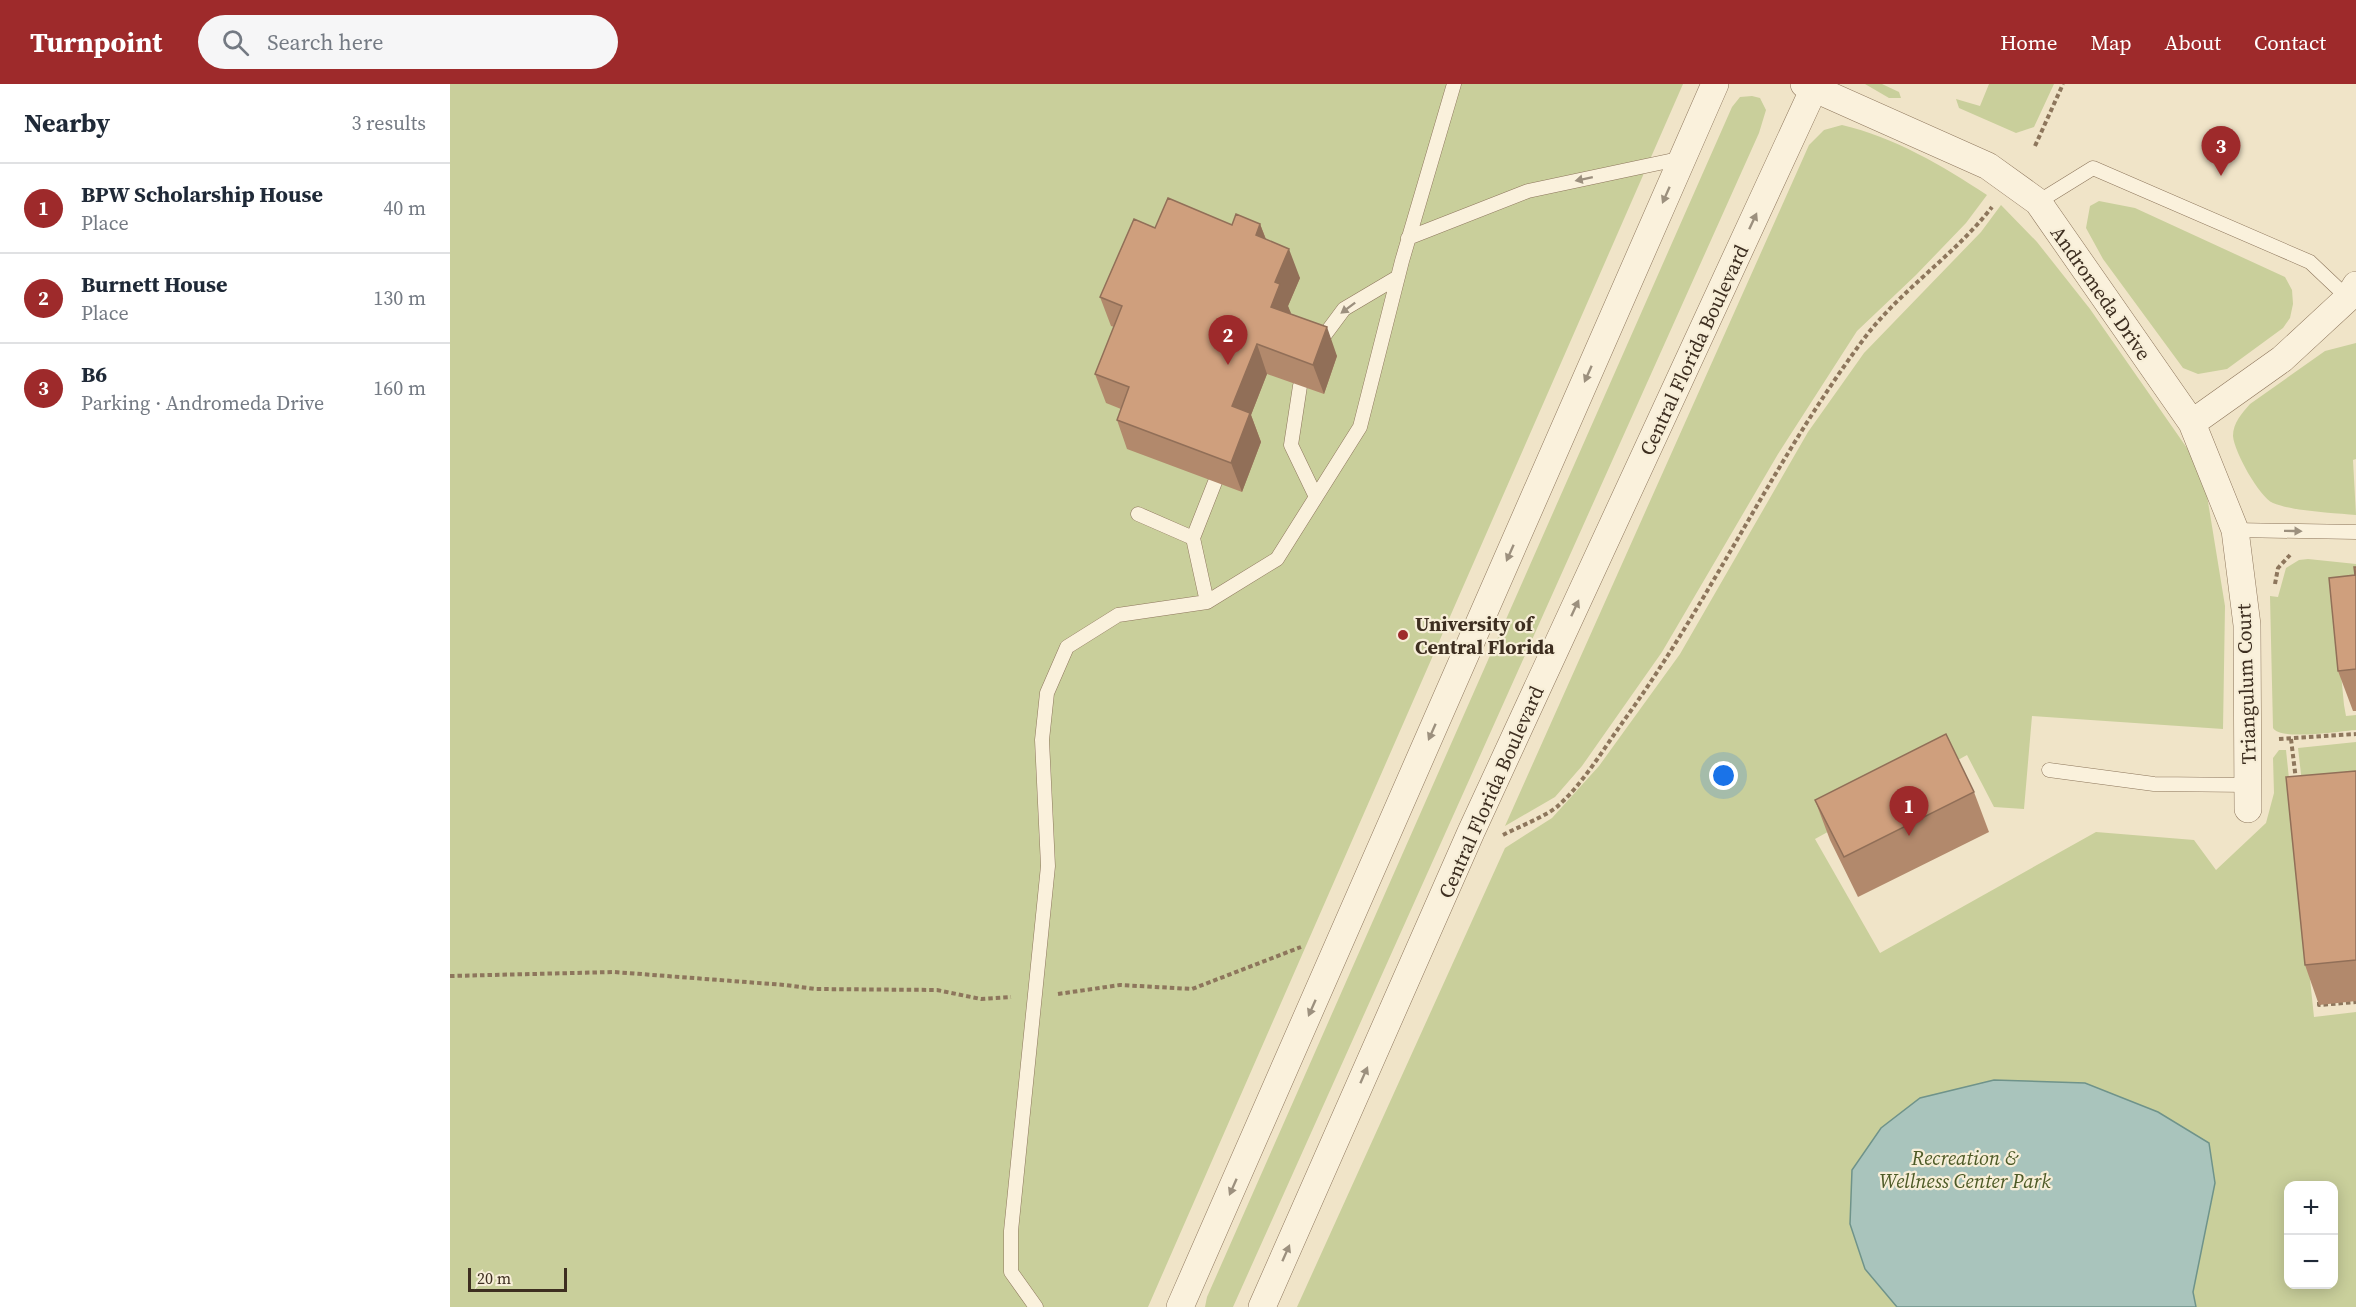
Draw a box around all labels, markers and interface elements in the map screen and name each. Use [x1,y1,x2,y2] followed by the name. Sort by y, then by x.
[198,15,618,69] search box
[30,23,162,61] text: Turnpoint
[219,26,252,59] icon: search
[267,27,383,57] text: Search here
[2000,28,2058,57] text: Home
[2091,28,2132,57] text: Map
[2165,28,2221,57] text: About
[2254,28,2326,57] text: Contact
[24,105,110,141] text: Nearby
[351,109,426,137] text: 3 results
[2202,126,2240,176] pin: 3
[1575,175,1594,184] one-way arrow
[81,179,323,209] text: BPW Scholarship House
[1661,187,1671,205] one-way arrow
[38,194,49,222] text: 1
[383,194,426,222] text: 40 m
[81,209,129,237] text: Place
[1749,212,1759,230] one-way arrow
[2044,220,2158,366] street label: Andromeda Drive
[1633,239,1756,460] street label: Central Florida Boulevard
[81,269,228,299] text: Burnett House
[38,284,49,312] text: 2
[373,284,426,312] text: 130 m
[81,299,129,327] text: Place
[1340,302,1356,314] one-way arrow
[1208,316,1248,365] pin: 2
[81,359,107,389] text: B6
[1584,366,1593,383] one-way arrow
[38,374,49,402] text: 3
[373,374,426,402] text: 160 m
[81,389,324,417] text: Parking · Andromeda Drive
[2284,526,2303,536] one-way arrow
[1505,544,1515,562] one-way arrow
[1570,599,1579,616] one-way arrow
[2229,603,2263,765] street label: Triangulum Court
[1415,610,1555,661] place label: University of Central Florida
[1396,628,1410,642] marker: University of Central Florida
[1431,681,1551,903] street label: Central Florida Boulevard
[1428,723,1437,740] one-way arrow
[1709,761,1738,790] your location
[1890,786,1928,836] pin: 1
[1306,999,1316,1017] one-way arrow
[1360,1066,1370,1084] one-way arrow
[1879,1144,2051,1195] park label: Recreation & Wellness Center Park
[1228,1178,1238,1196] one-way arrow
[2284,1181,2338,1289] map controls
[2284,1181,2338,1235] button: +
[2284,1235,2338,1289] button: −
[1281,1244,1291,1262] one-way arrow
[468,1265,567,1292] scale bar
[477,1267,511,1289] text: 20 m

